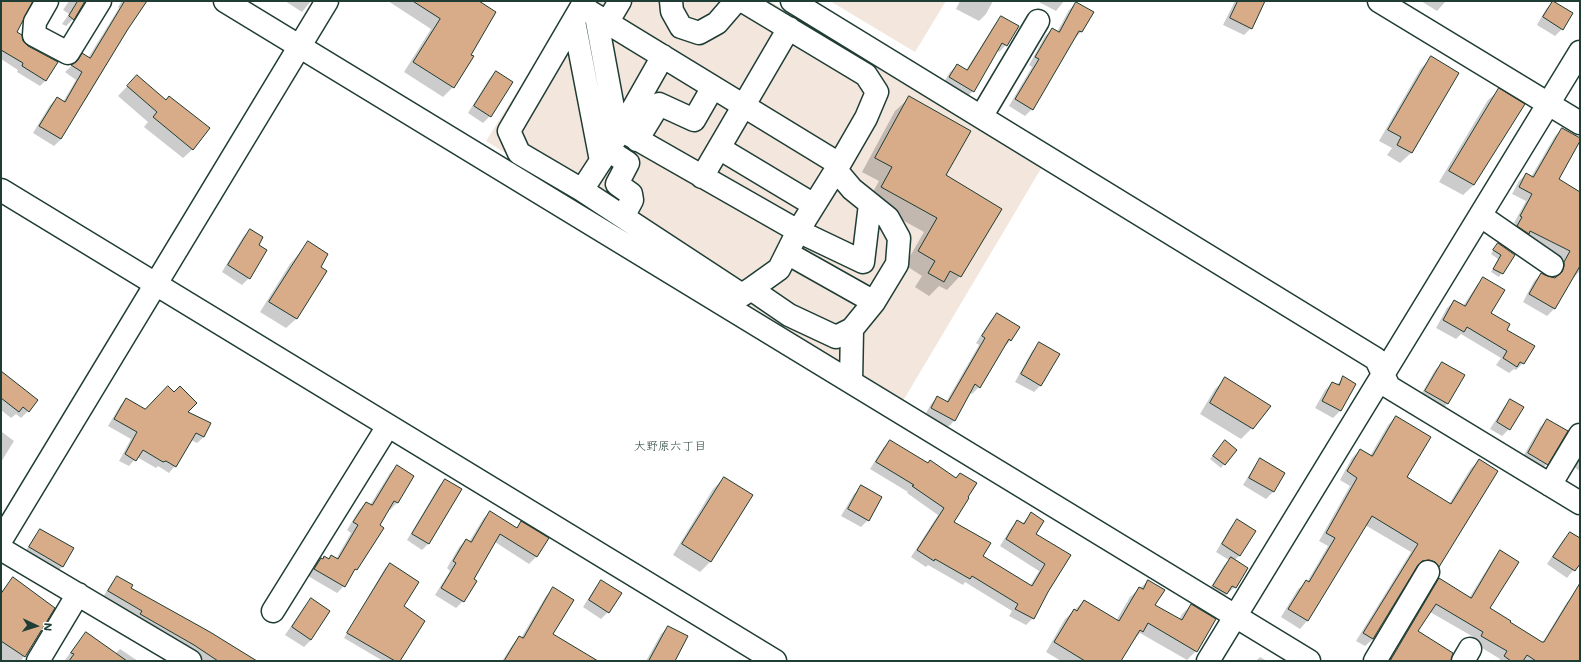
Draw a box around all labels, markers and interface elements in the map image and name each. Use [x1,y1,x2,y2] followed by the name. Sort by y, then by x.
[634,439,706,453] district label: 大野原六丁目
[16,606,56,646] north arrow
[41,622,56,632] text: N

